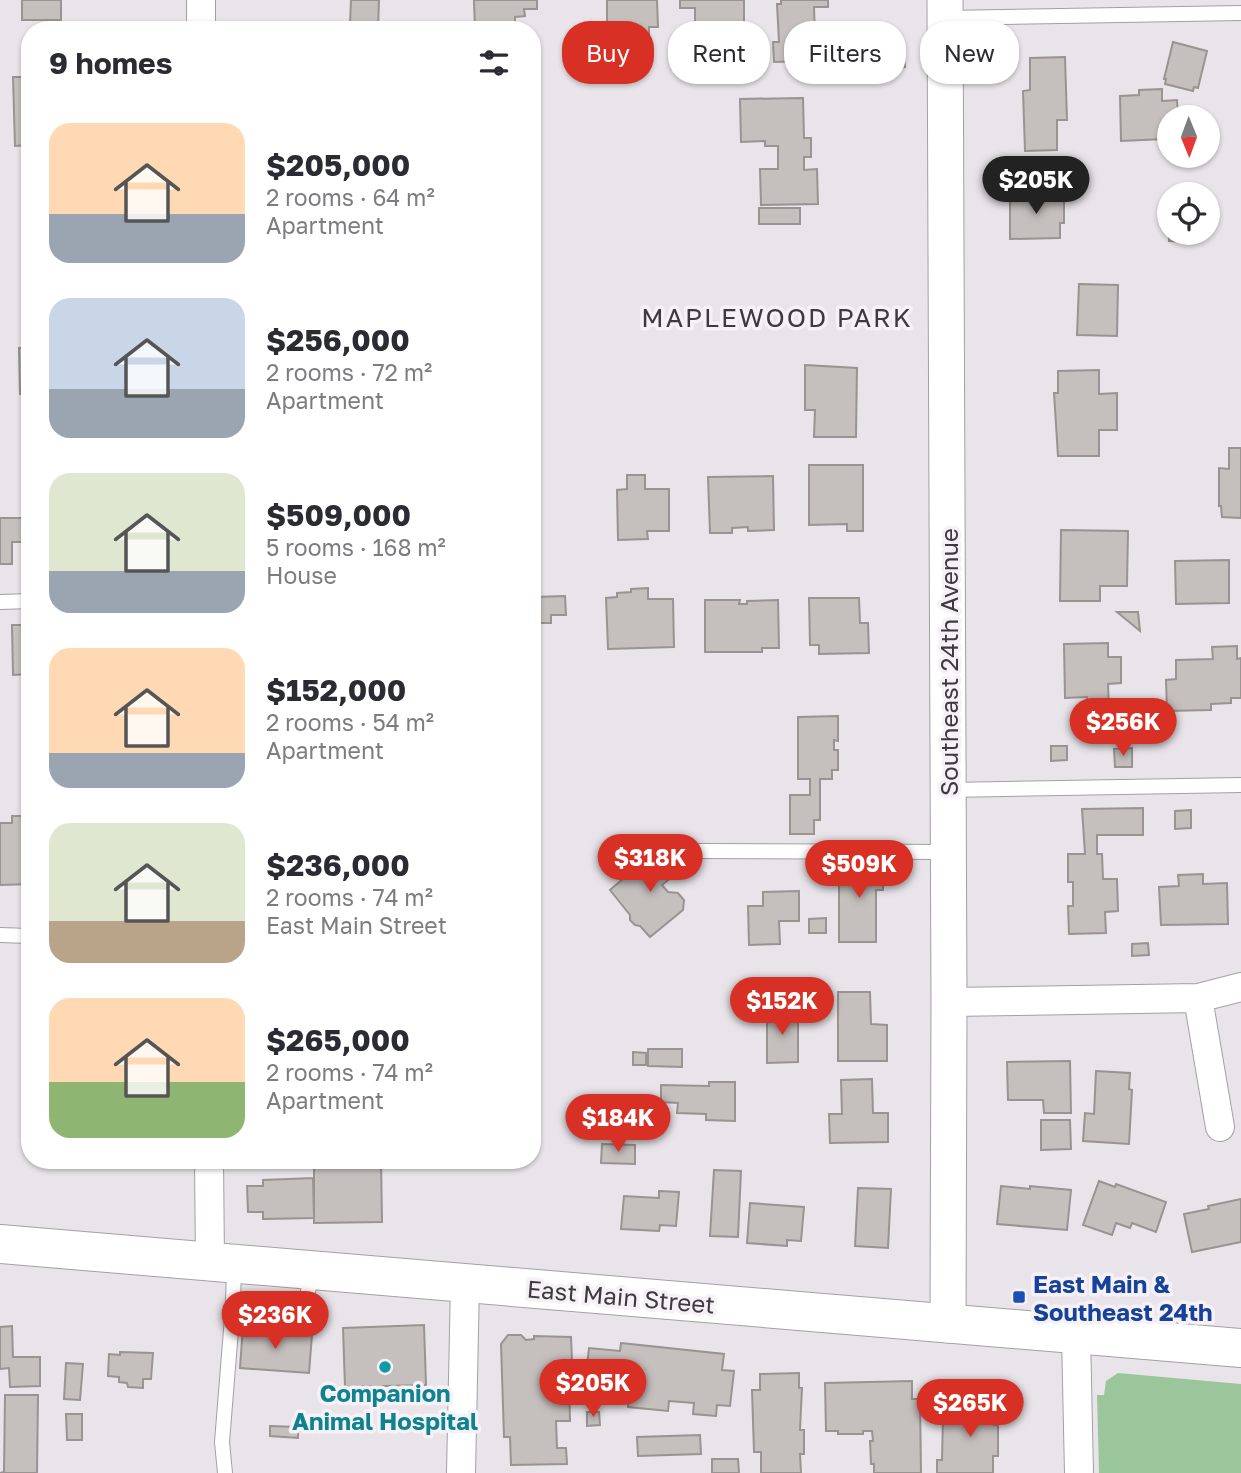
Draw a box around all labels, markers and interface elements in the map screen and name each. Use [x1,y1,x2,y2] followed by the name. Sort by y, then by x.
[562,21,654,84] chip: Buy
[668,21,770,84] chip: Rent
[784,21,906,84] chip: Filters
[920,21,1019,84] chip: New
[475,44,513,82] icon: filters
[49,45,172,81] text: 9 homes
[1157,105,1220,168] north arrow
[1157,105,1220,245] map controls
[266,147,410,183] text: $205,000
[105,151,189,235] icon: home
[987,156,1085,216] pin: $205K
[998,165,1074,193] text: $205K
[1157,182,1220,245] button: locate
[266,183,435,211] text: 2 rooms · 64 m²
[266,211,384,239] text: Apartment
[641,302,913,333] district label: MAPLEWOOD PARK
[266,322,410,358] text: $256,000
[105,326,189,410] icon: home
[266,358,432,386] text: 2 rooms · 72 m²
[266,386,384,414] text: Apartment
[266,497,411,533] text: $509,000
[105,501,189,585] icon: home
[934,528,963,796] street label: Southeast 24th Avenue
[266,533,446,561] text: 5 rooms · 168 m²
[266,561,337,589] text: House
[266,672,406,708] text: $152,000
[105,676,189,760] icon: home
[1074,698,1172,758] pin: $256K
[1086,707,1160,735] text: $256K
[266,708,434,736] text: 2 rooms · 54 m²
[266,736,384,764] text: Apartment
[601,834,699,894] pin: $318K
[810,841,908,900] pin: $509K
[614,843,686,871] text: $318K
[266,847,410,883] text: $236,000
[821,849,897,877] text: $509K
[105,851,189,935] icon: home
[266,883,433,911] text: 2 rooms · 74 m²
[266,911,447,939] text: East Main Street
[733,978,831,1037] pin: $152K
[746,986,818,1014] text: $152K
[266,1022,410,1058] text: $265,000
[105,1026,189,1110] icon: home
[266,1058,433,1086] text: 2 rooms · 74 m²
[266,1086,384,1114] text: Apartment
[569,1094,667,1154] pin: $184K
[581,1103,655,1131] text: $184K
[1033,1269,1213,1326] place label: East Main & Southeast 24th
[526,1273,716,1319] street label: East Main Street
[1011,1289,1027,1305] marker: East Main & Southeast 24th
[226,1292,324,1351] pin: $236K
[238,1300,312,1328] text: $236K
[377,1359,393,1375] marker: Companion Animal Hospital
[544,1360,642,1419] pin: $205K
[555,1368,631,1396] text: $205K
[292,1378,478,1435] place label: Companion Animal Hospital
[921,1380,1019,1439] pin: $265K
[933,1388,1007,1416] text: $265K

